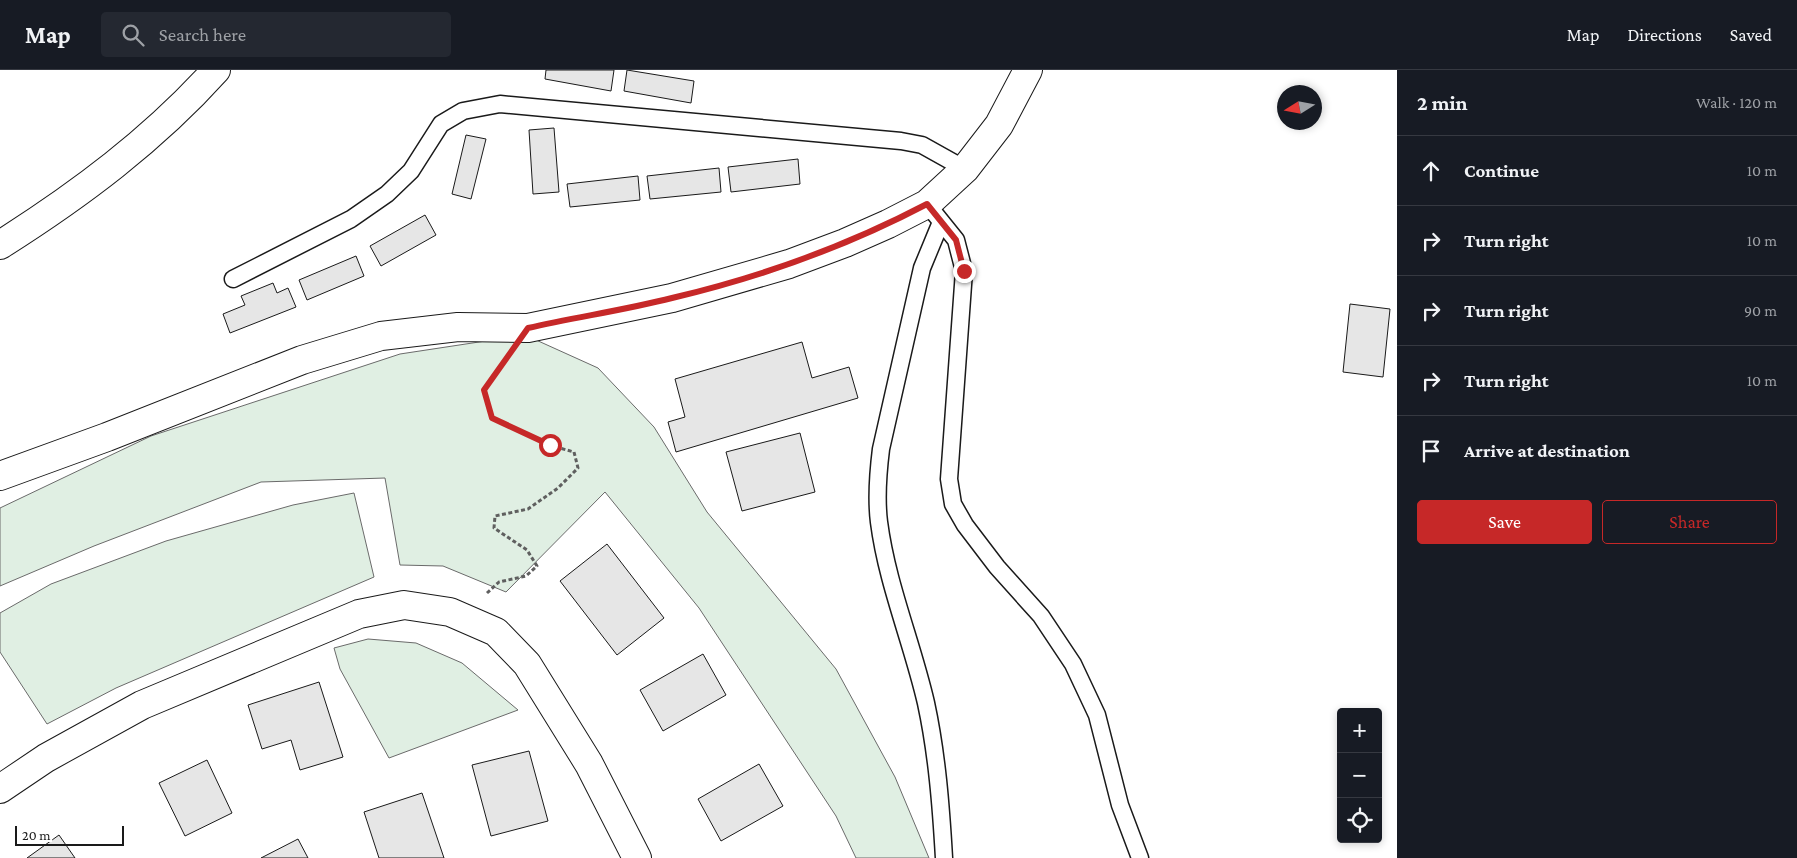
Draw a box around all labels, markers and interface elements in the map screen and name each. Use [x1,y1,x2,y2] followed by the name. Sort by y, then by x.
[101,12,451,57] search box
[25,21,71,48] text: Map
[119,21,147,49] icon: search
[159,24,246,45] text: Search here
[1567,25,1599,45] text: Map
[1627,25,1702,45] text: Directions
[1730,25,1772,45] text: Saved
[1277,85,1322,130] north arrow
[1417,91,1468,115] text: 2 min
[1696,94,1777,111] text: Walk · 120 m
[1417,157,1445,185] icon: ahead
[1464,160,1539,181] text: Continue
[1747,162,1777,179] text: 10 m
[1417,227,1445,255] icon: right
[1464,230,1549,251] text: Turn right
[1747,232,1777,249] text: 10 m
[953,260,976,283] route end
[1417,297,1445,325] icon: right
[1464,300,1549,321] text: Turn right
[1744,302,1777,319] text: 90 m
[1417,367,1445,395] icon: right
[1464,370,1549,391] text: Turn right
[1747,372,1777,389] text: 10 m
[539,434,562,457] route start
[1417,437,1445,465] icon: arrive
[1464,440,1630,461] text: Arrive at destination
[1417,500,1592,544] button: Save
[1602,500,1777,544] button: Share
[1337,708,1382,843] map controls
[1337,708,1382,753] button: +
[1337,753,1382,798] button: −
[1337,798,1382,843] button: locate
[15,823,124,846] scale bar
[22,827,50,843] text: 20 m

